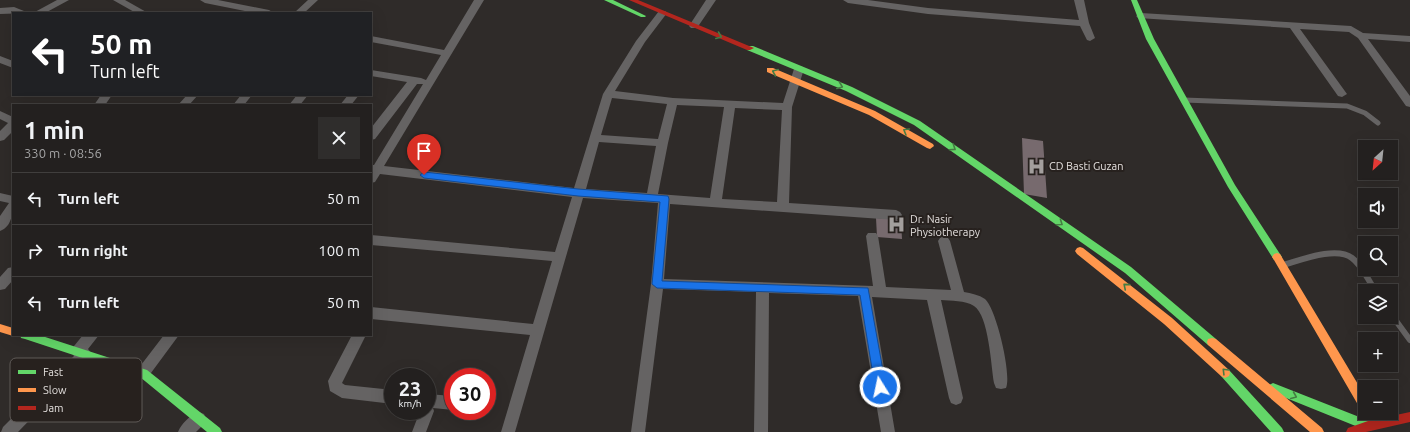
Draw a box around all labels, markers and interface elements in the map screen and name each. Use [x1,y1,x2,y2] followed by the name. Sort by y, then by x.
[24,28,76,80] icon: left
[90,28,152,59] text: 50 m
[716,32,723,40] one-way arrow
[90,61,160,81] text: Turn left
[771,68,778,76] one-way arrow
[836,81,843,89] one-way arrow
[24,117,85,144] text: 1 min
[318,117,360,159] button: close
[903,128,910,135] one-way arrow
[407,134,441,175] pin
[413,140,435,162] icon: arrive
[1358,140,1398,180] north arrow
[1358,140,1398,420] map controls
[949,143,956,151] one-way arrow
[24,146,102,160] text: 330 m · 08:56
[1026,156,1046,176] hospital icon: CD Basti Guzan
[1049,160,1124,172] place label: CD Basti Guzan
[24,188,46,210] icon: left
[1358,188,1398,228] button: sound
[58,190,119,207] text: Turn left
[327,190,360,207] text: 50 m
[910,213,981,238] place label: Dr. Nasir Physiotherapy
[887,215,907,235] hospital icon: Dr. Nasir Physiotherapy
[1056,218,1063,225] one-way arrow
[1358,236,1398,276] button: search
[24,240,46,262] icon: right
[58,242,128,259] text: Turn right
[318,242,360,259] text: 100 m
[1124,284,1131,291] one-way arrow
[1358,284,1398,324] button: layers
[24,292,46,314] icon: left
[58,294,119,311] text: Turn left
[327,294,360,311] text: 50 m
[1358,332,1398,372] button: +
[10,358,142,422] legend
[43,366,64,378] text: Fast
[859,366,901,408] position arrow
[444,368,496,420] speed limit sign: 30
[1222,368,1230,376] one-way arrow
[399,377,421,400] text: 23
[1358,380,1398,420] button: −
[43,384,67,396] text: Slow
[1291,392,1298,400] one-way arrow
[398,398,422,409] text: km/h
[43,402,64,414] text: Jam

